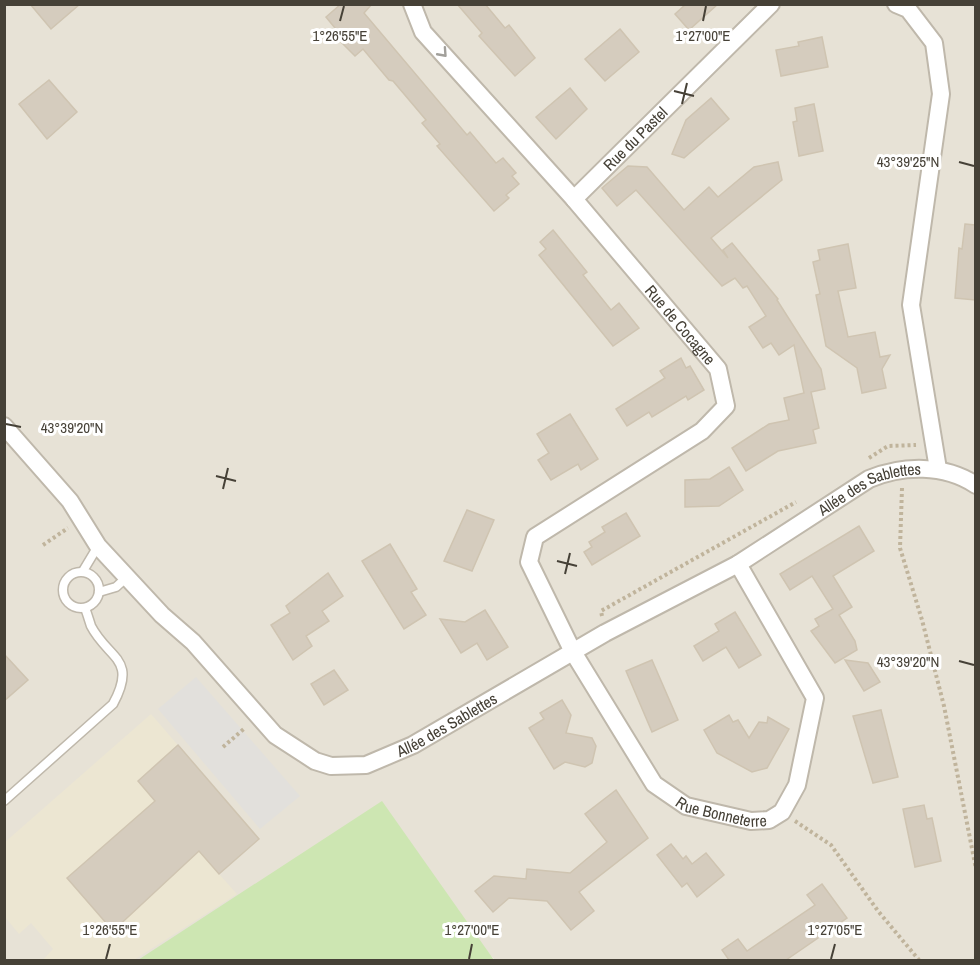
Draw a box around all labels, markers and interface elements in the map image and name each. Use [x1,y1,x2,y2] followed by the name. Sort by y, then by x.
[312,25,368,46] text: 1°26'55"E
[675,25,731,46] text: 1°27'00"E
[436,46,447,57] one-way arrow
[598,102,672,175] street label: Rue du Pastel
[877,151,939,172] text: 43°39'25"N
[640,280,721,369] street label: Rue de Cocagne
[41,417,103,438] text: 43°39'20"N
[813,458,921,521] street label: Allée des Sablettes
[877,651,939,672] text: 43°39'20"N
[392,687,501,762] street label: Allée des Sablettes
[671,791,767,832] street label: Rue Bonneterre
[82,919,138,940] text: 1°26'55"E
[444,919,500,940] text: 1°27'00"E
[807,919,863,940] text: 1°27'05"E

